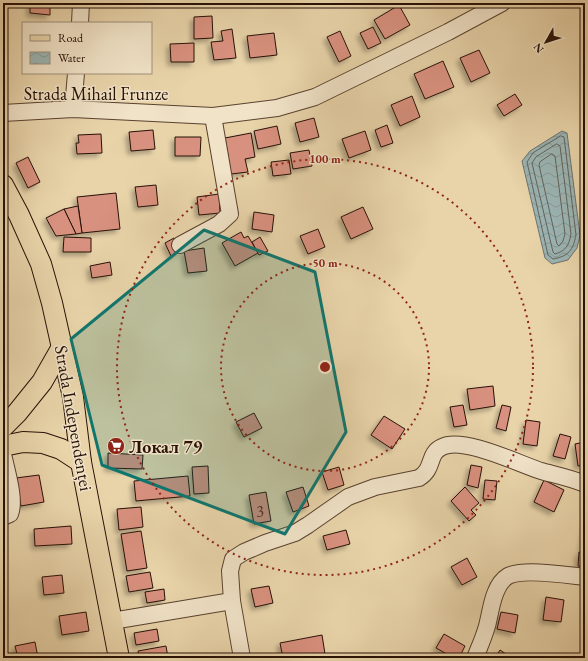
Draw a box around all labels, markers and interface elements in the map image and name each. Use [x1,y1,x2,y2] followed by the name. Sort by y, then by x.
[22,22,152,74] legend
[526,22,566,62] north arrow
[58,30,84,46] text: Road
[530,40,546,56] text: N
[58,50,85,66] text: Water
[24,82,168,105] street label: Strada Mihail Frunze
[309,151,341,167] text: 100 m
[312,255,338,271] text: 50 m
[50,343,98,493] street label: Strada Independenței
[318,360,332,374] centre of rings
[129,435,203,458] place label: Локал 79
[106,436,126,456] supermarket icon: Локал 79
[256,501,264,522] house number: 3

